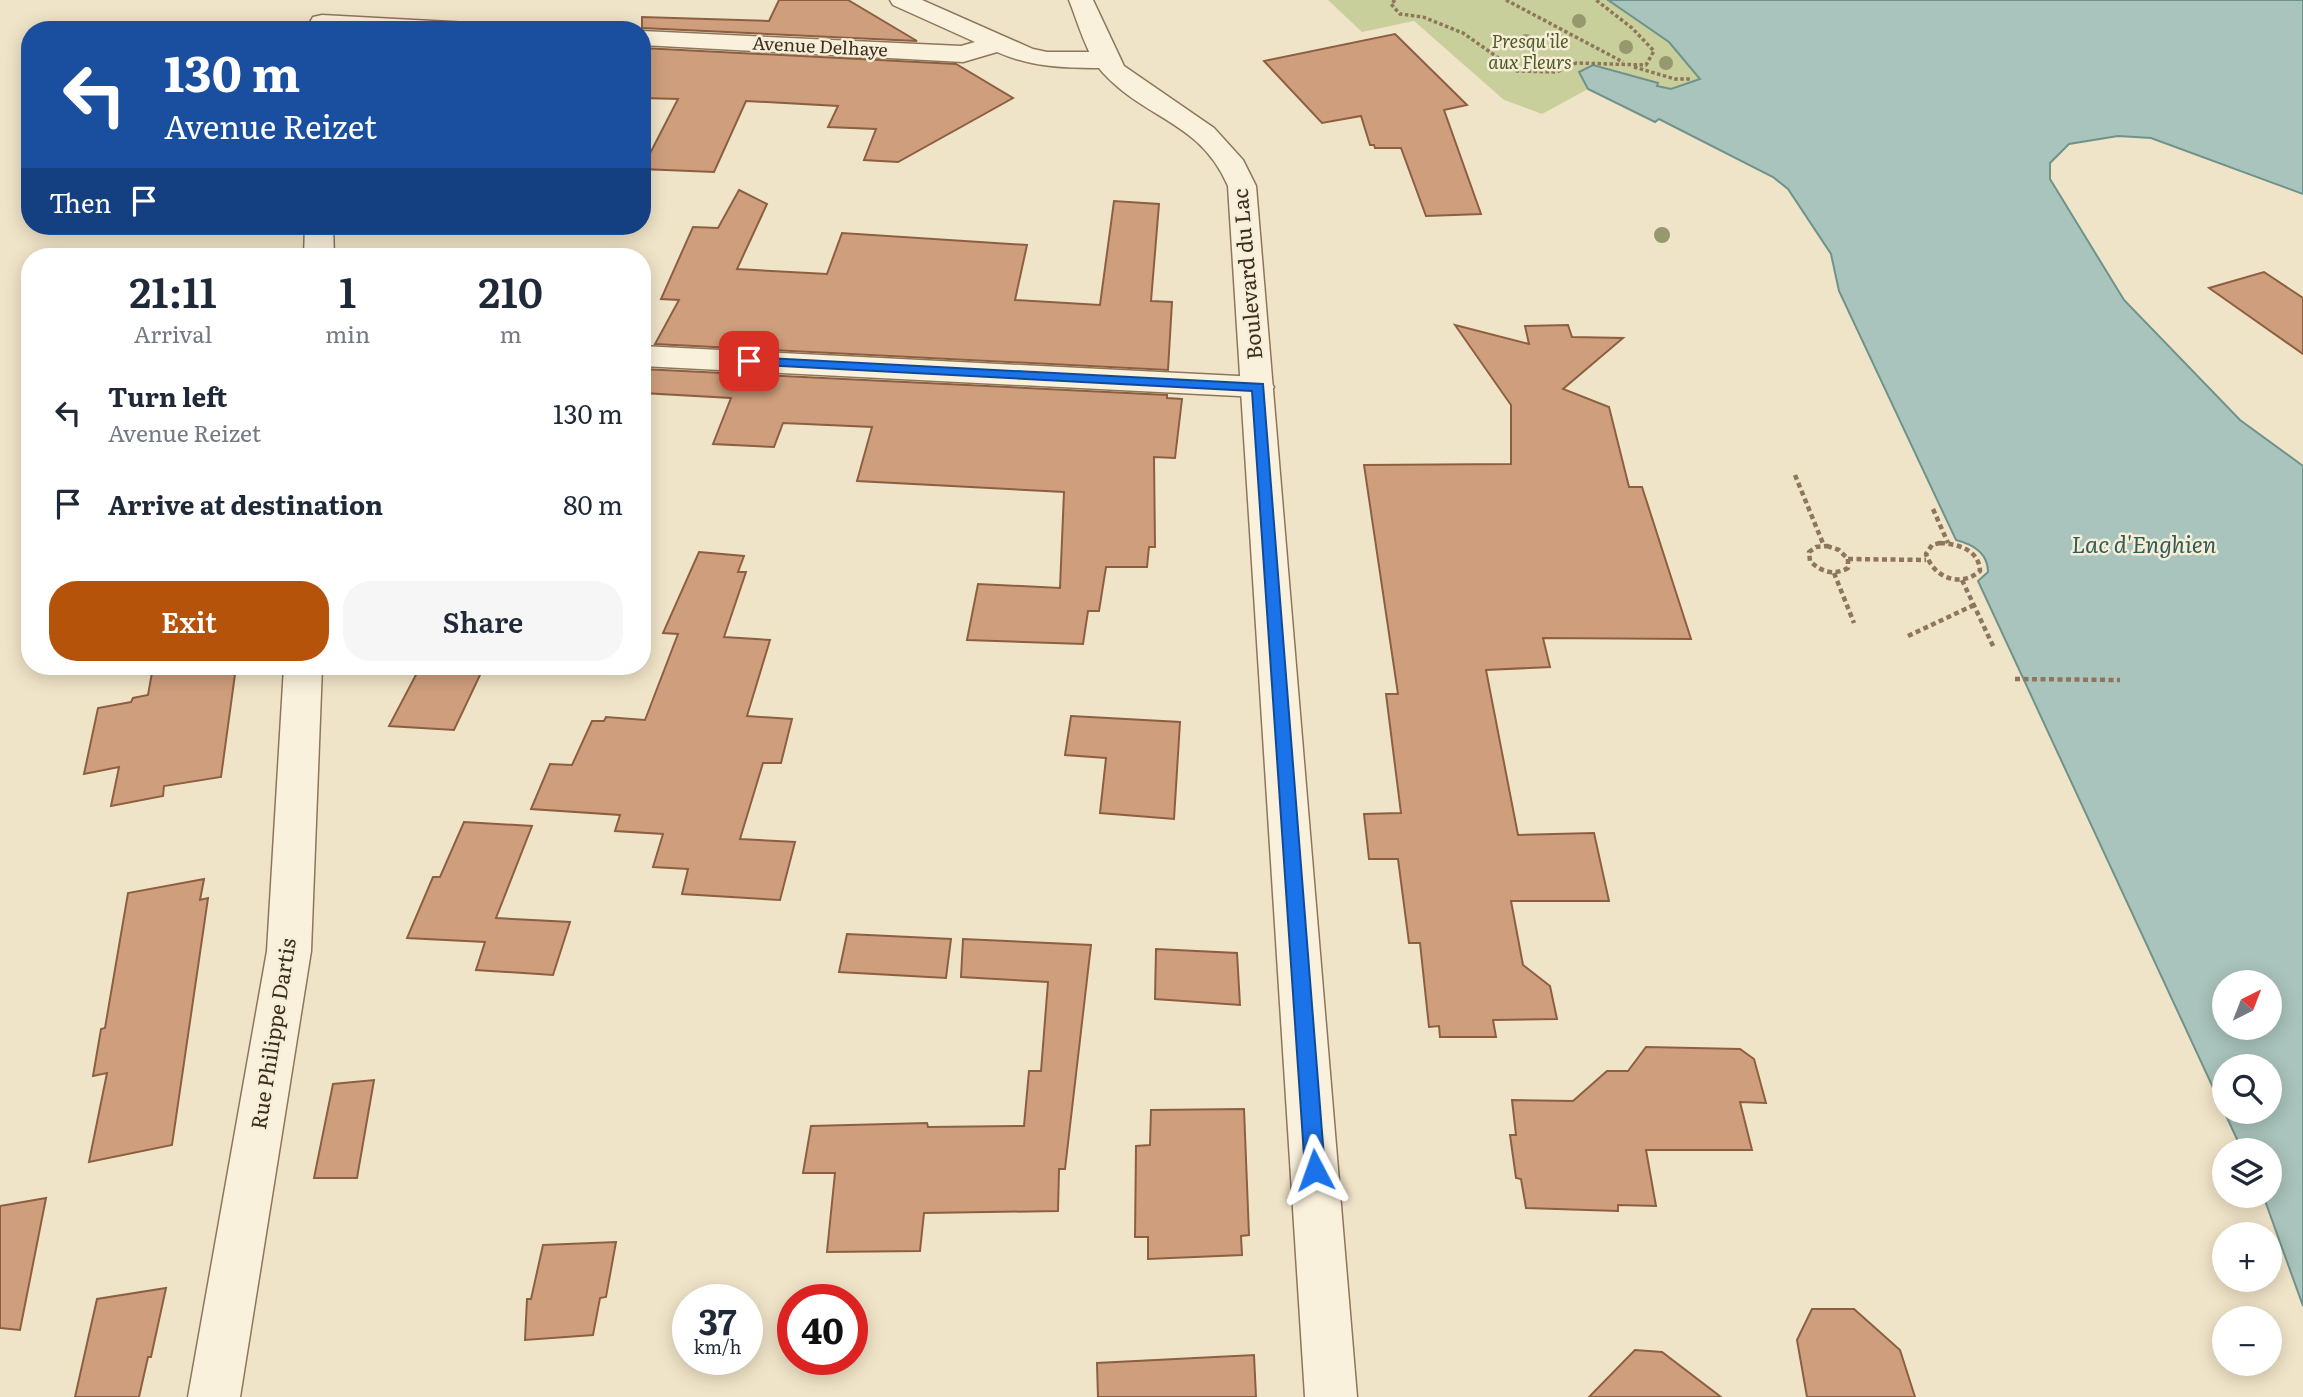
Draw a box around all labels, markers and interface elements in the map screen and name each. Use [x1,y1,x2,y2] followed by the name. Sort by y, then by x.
[1488,27,1572,75] park label: Presqu'ile aux Fleurs
[752,28,888,63] street label: Avenue Delhaye
[164,34,300,107] text: 130 m
[49,49,140,140] icon: left
[164,101,377,149] text: Avenue Reizet
[49,182,111,221] text: Then
[125,182,163,220] icon: arrive
[1223,187,1268,361] street label: Boulevard du Lac
[129,259,217,321] text: 21:11
[339,259,356,321] text: 1
[478,259,543,321] text: 210
[134,316,212,350] text: Arrival
[325,316,370,350] text: min
[499,316,522,350] text: m
[719,331,779,391] pin
[730,342,768,380] icon: arrive
[108,376,227,415] text: Turn left
[553,393,623,432] text: 130 m
[49,394,87,432] icon: left
[108,415,261,449] text: Avenue Reizet
[108,484,383,523] text: Arrive at destination
[563,484,623,523] text: 80 m
[49,485,87,523] icon: arrive
[2072,526,2217,560] water label: Lac d'Enghien
[49,581,329,661] button: Exit
[343,581,623,661] button: Share
[241,936,302,1131] street label: Rue Philippe Dartis
[2212,970,2282,1040] north arrow
[2212,970,2282,1376] map controls
[2212,1054,2282,1124] button: search
[1278,1133,1352,1207] position arrow
[2212,1138,2282,1208] button: layers
[2212,1222,2282,1292] button: +
[777,1284,868,1375] speed limit sign: 40
[699,1294,736,1346] text: 37
[2212,1306,2282,1376] button: −
[694,1333,741,1360] text: km/h

